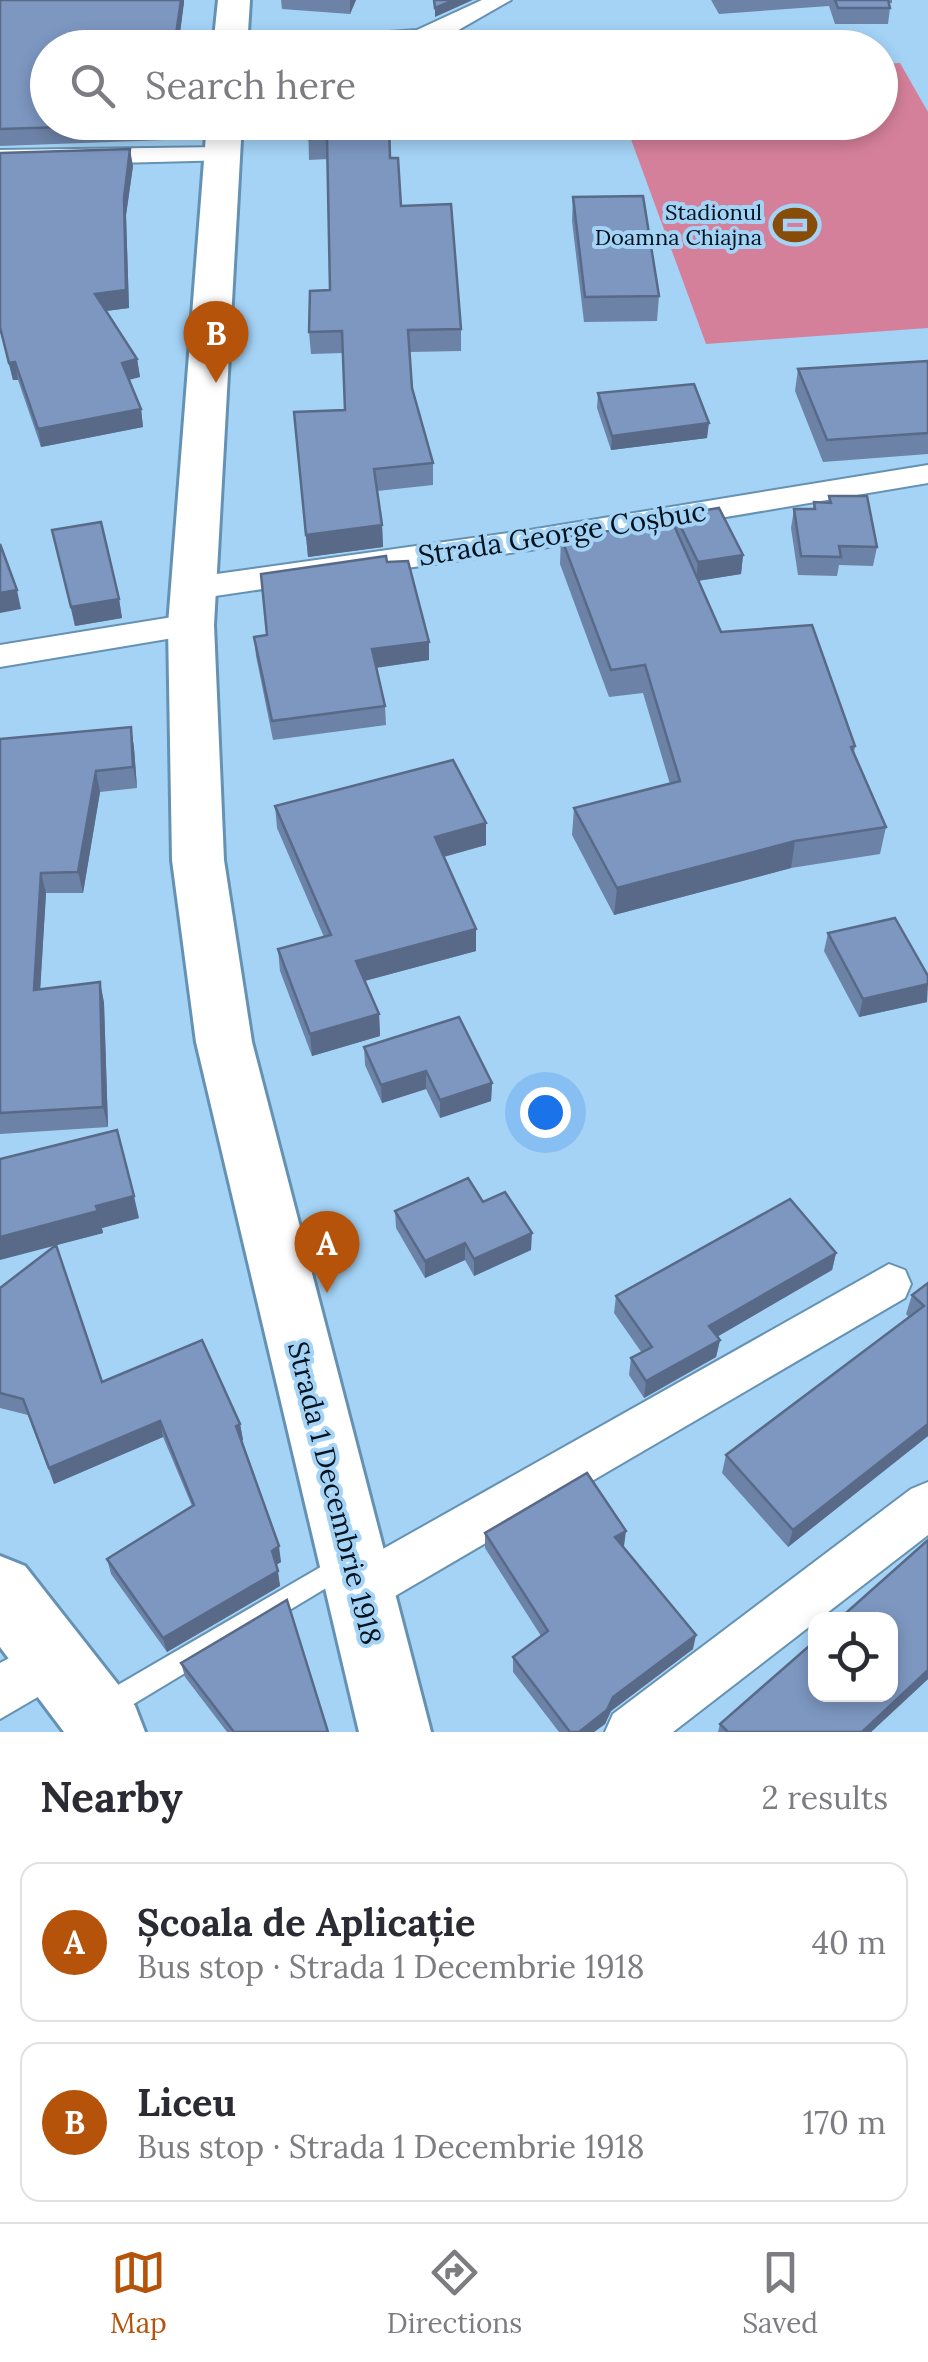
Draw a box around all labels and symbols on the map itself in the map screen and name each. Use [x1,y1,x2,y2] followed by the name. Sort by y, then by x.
[595,198,762,251] place label: Stadionul Doamna Chiajna
[771,201,819,249] sports icon: Stadionul Doamna Chiajna
[184,300,248,383] pin: B
[415,492,709,574] street label: Strada George Coșbuc
[520,1087,571,1138] your location
[294,1210,360,1293] pin: A
[280,1338,390,1648] street label: Strada 1 Decembrie 1918

